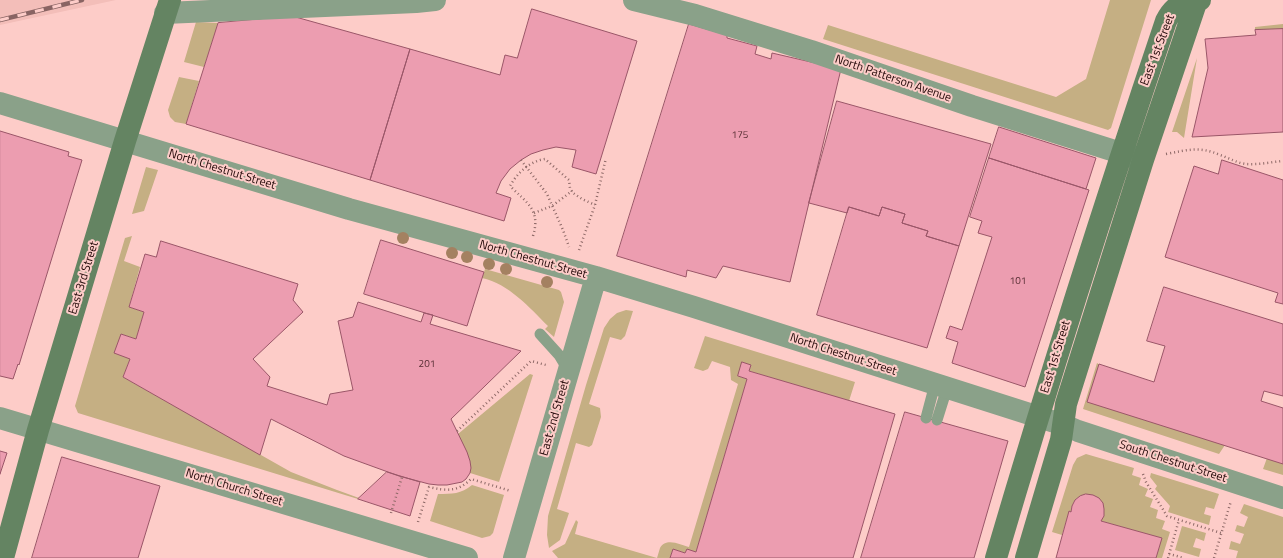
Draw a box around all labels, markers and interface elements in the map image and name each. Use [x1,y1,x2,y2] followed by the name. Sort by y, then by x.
[1138,12,1178,88] street label: East 1st Street
[833,52,953,106] street label: North Patterson Avenue
[732,130,748,142] house number: 175
[167,147,277,193] street label: North Chestnut Street
[478,238,588,282] street label: North Chestnut Street
[66,240,102,316] street label: East 3rd Street
[1010,276,1026,288] house number: 101
[1038,319,1074,395] street label: East 1st Street
[788,331,898,379] street label: North Chestnut Street
[419,359,435,371] house number: 201
[537,378,573,458] street label: East 2nd Street
[1118,438,1228,486] street label: South Chestnut Street
[184,466,284,510] street label: North Church Street

